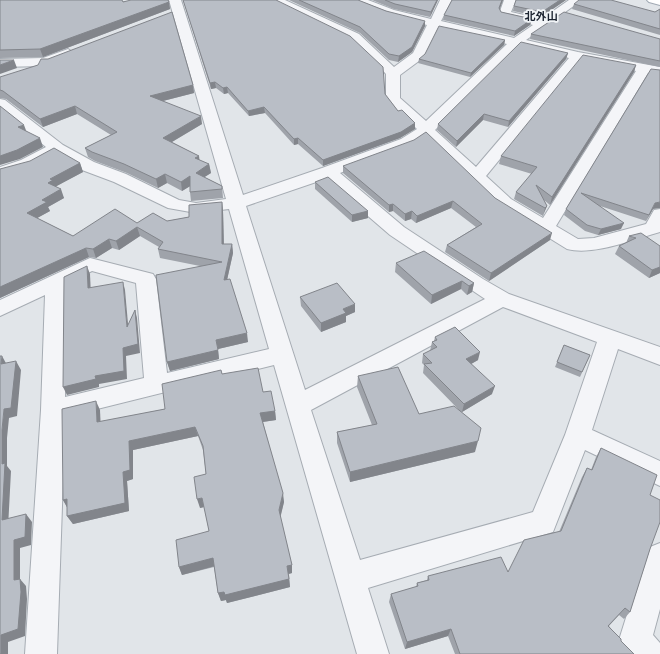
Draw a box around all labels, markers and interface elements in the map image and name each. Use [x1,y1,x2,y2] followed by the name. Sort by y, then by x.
[525,8,558,24] district label: 北外山

